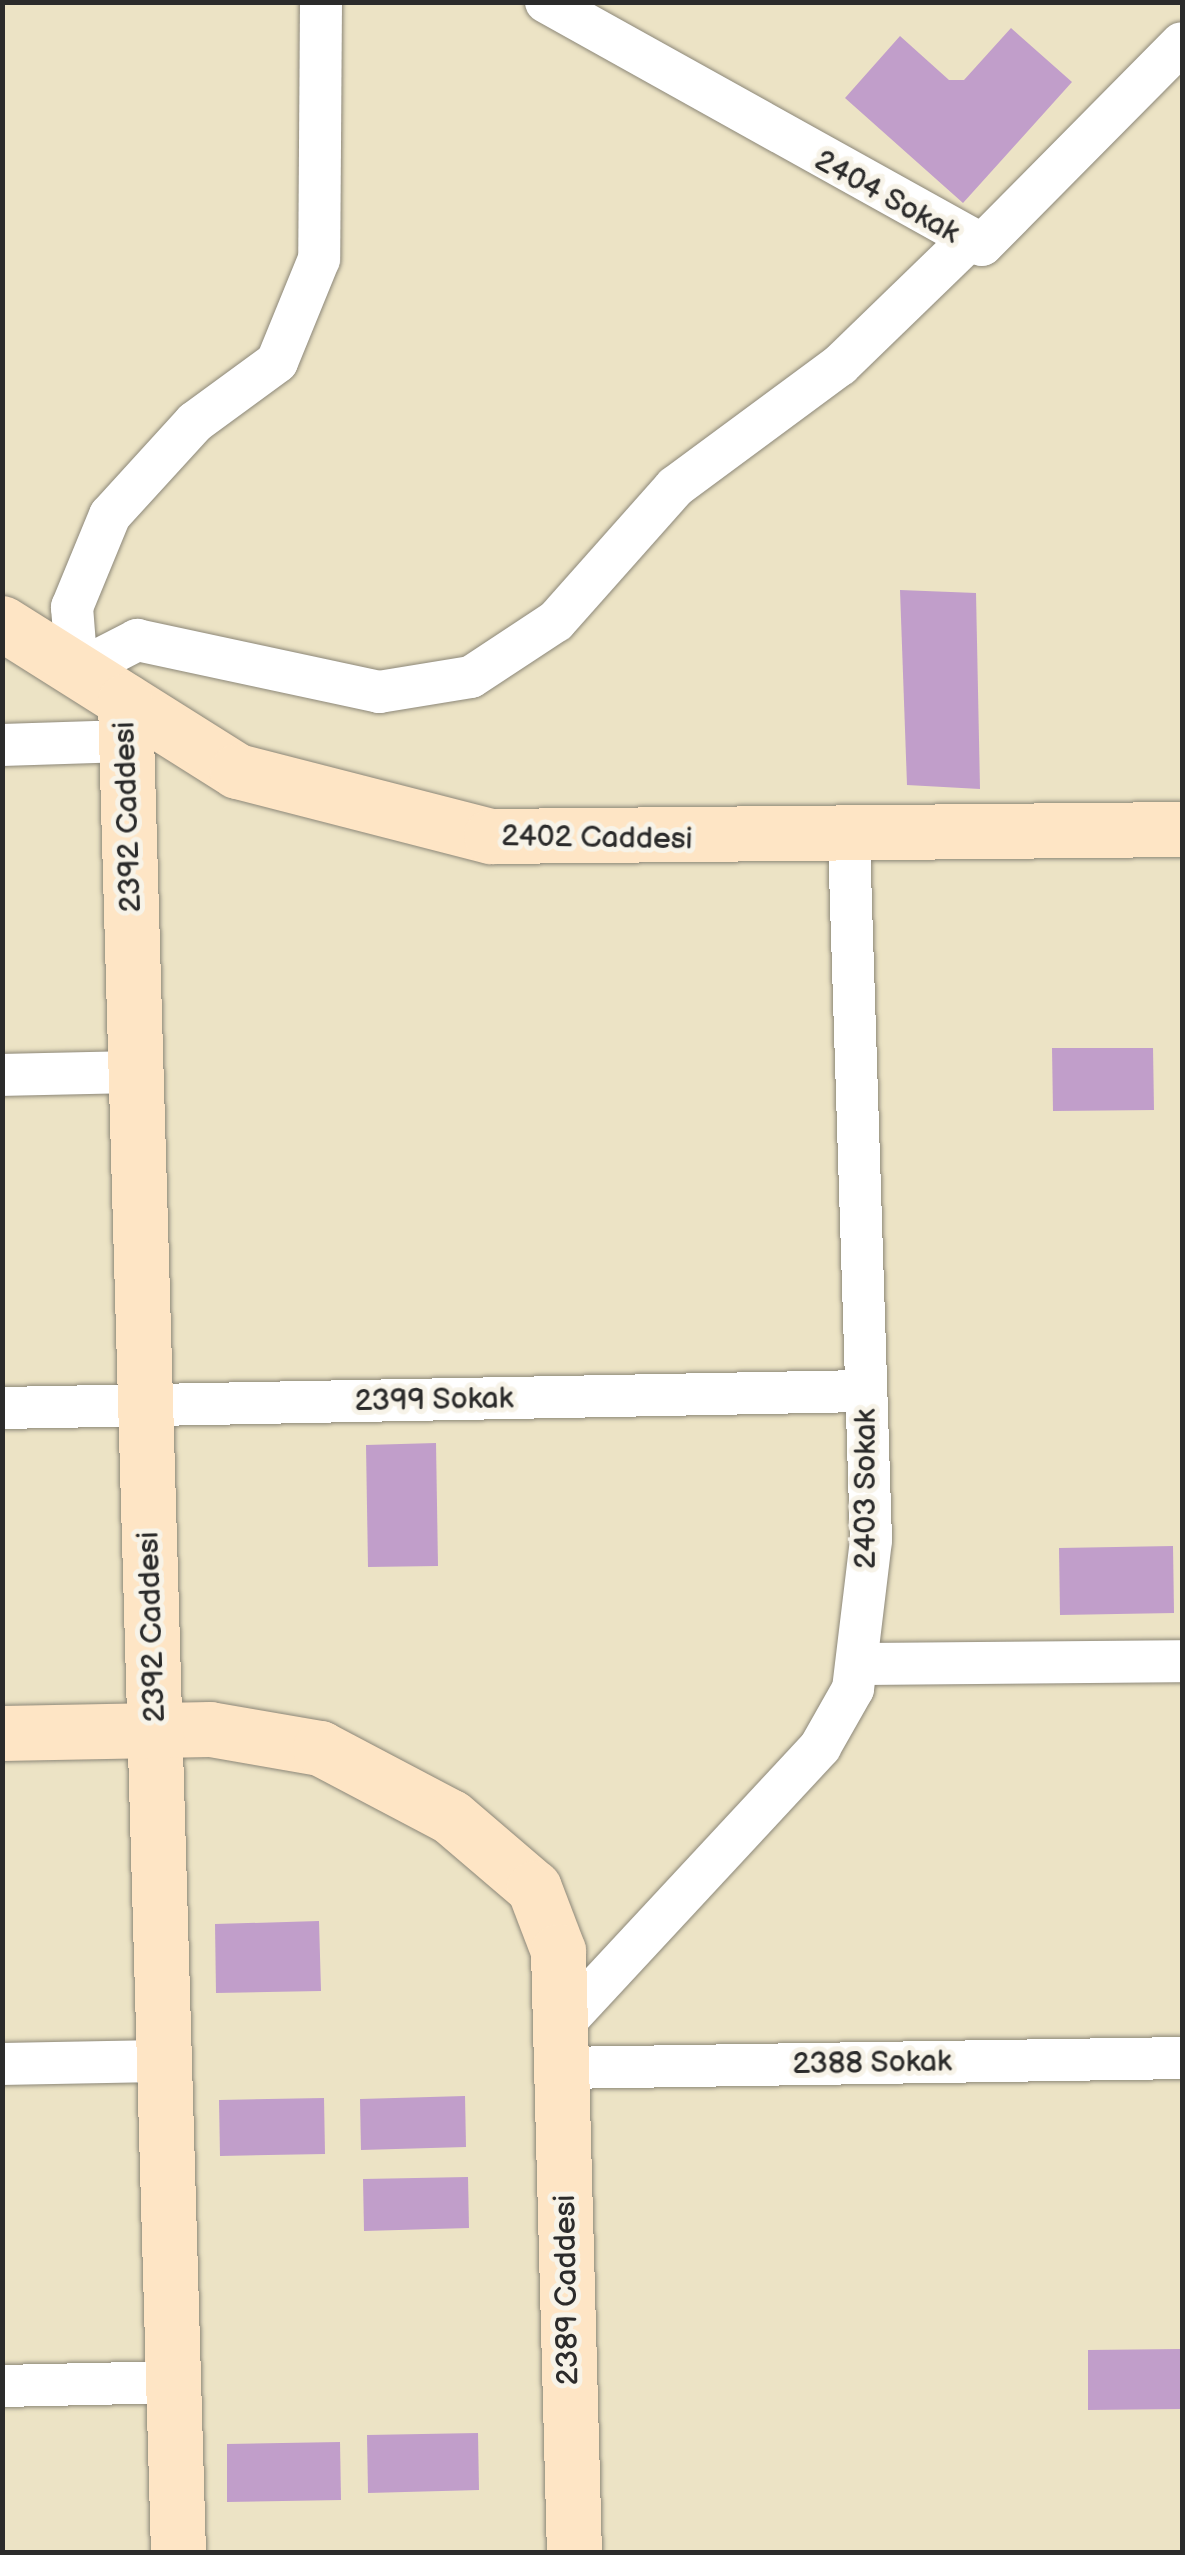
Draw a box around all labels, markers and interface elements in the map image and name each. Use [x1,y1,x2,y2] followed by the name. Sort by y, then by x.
[808,142,966,252] street label: 2404 Sokak
[107,721,149,913] street label: 2392 Caddesi
[501,818,693,858] street label: 2402 Caddesi
[354,1381,514,1419] street label: 2399 Sokak
[848,1409,884,1569] street label: 2403 Sokak
[131,1531,173,1723] street label: 2392 Caddesi
[792,2044,952,2082] street label: 2388 Sokak
[547,2194,587,2386] street label: 2389 Caddesi

